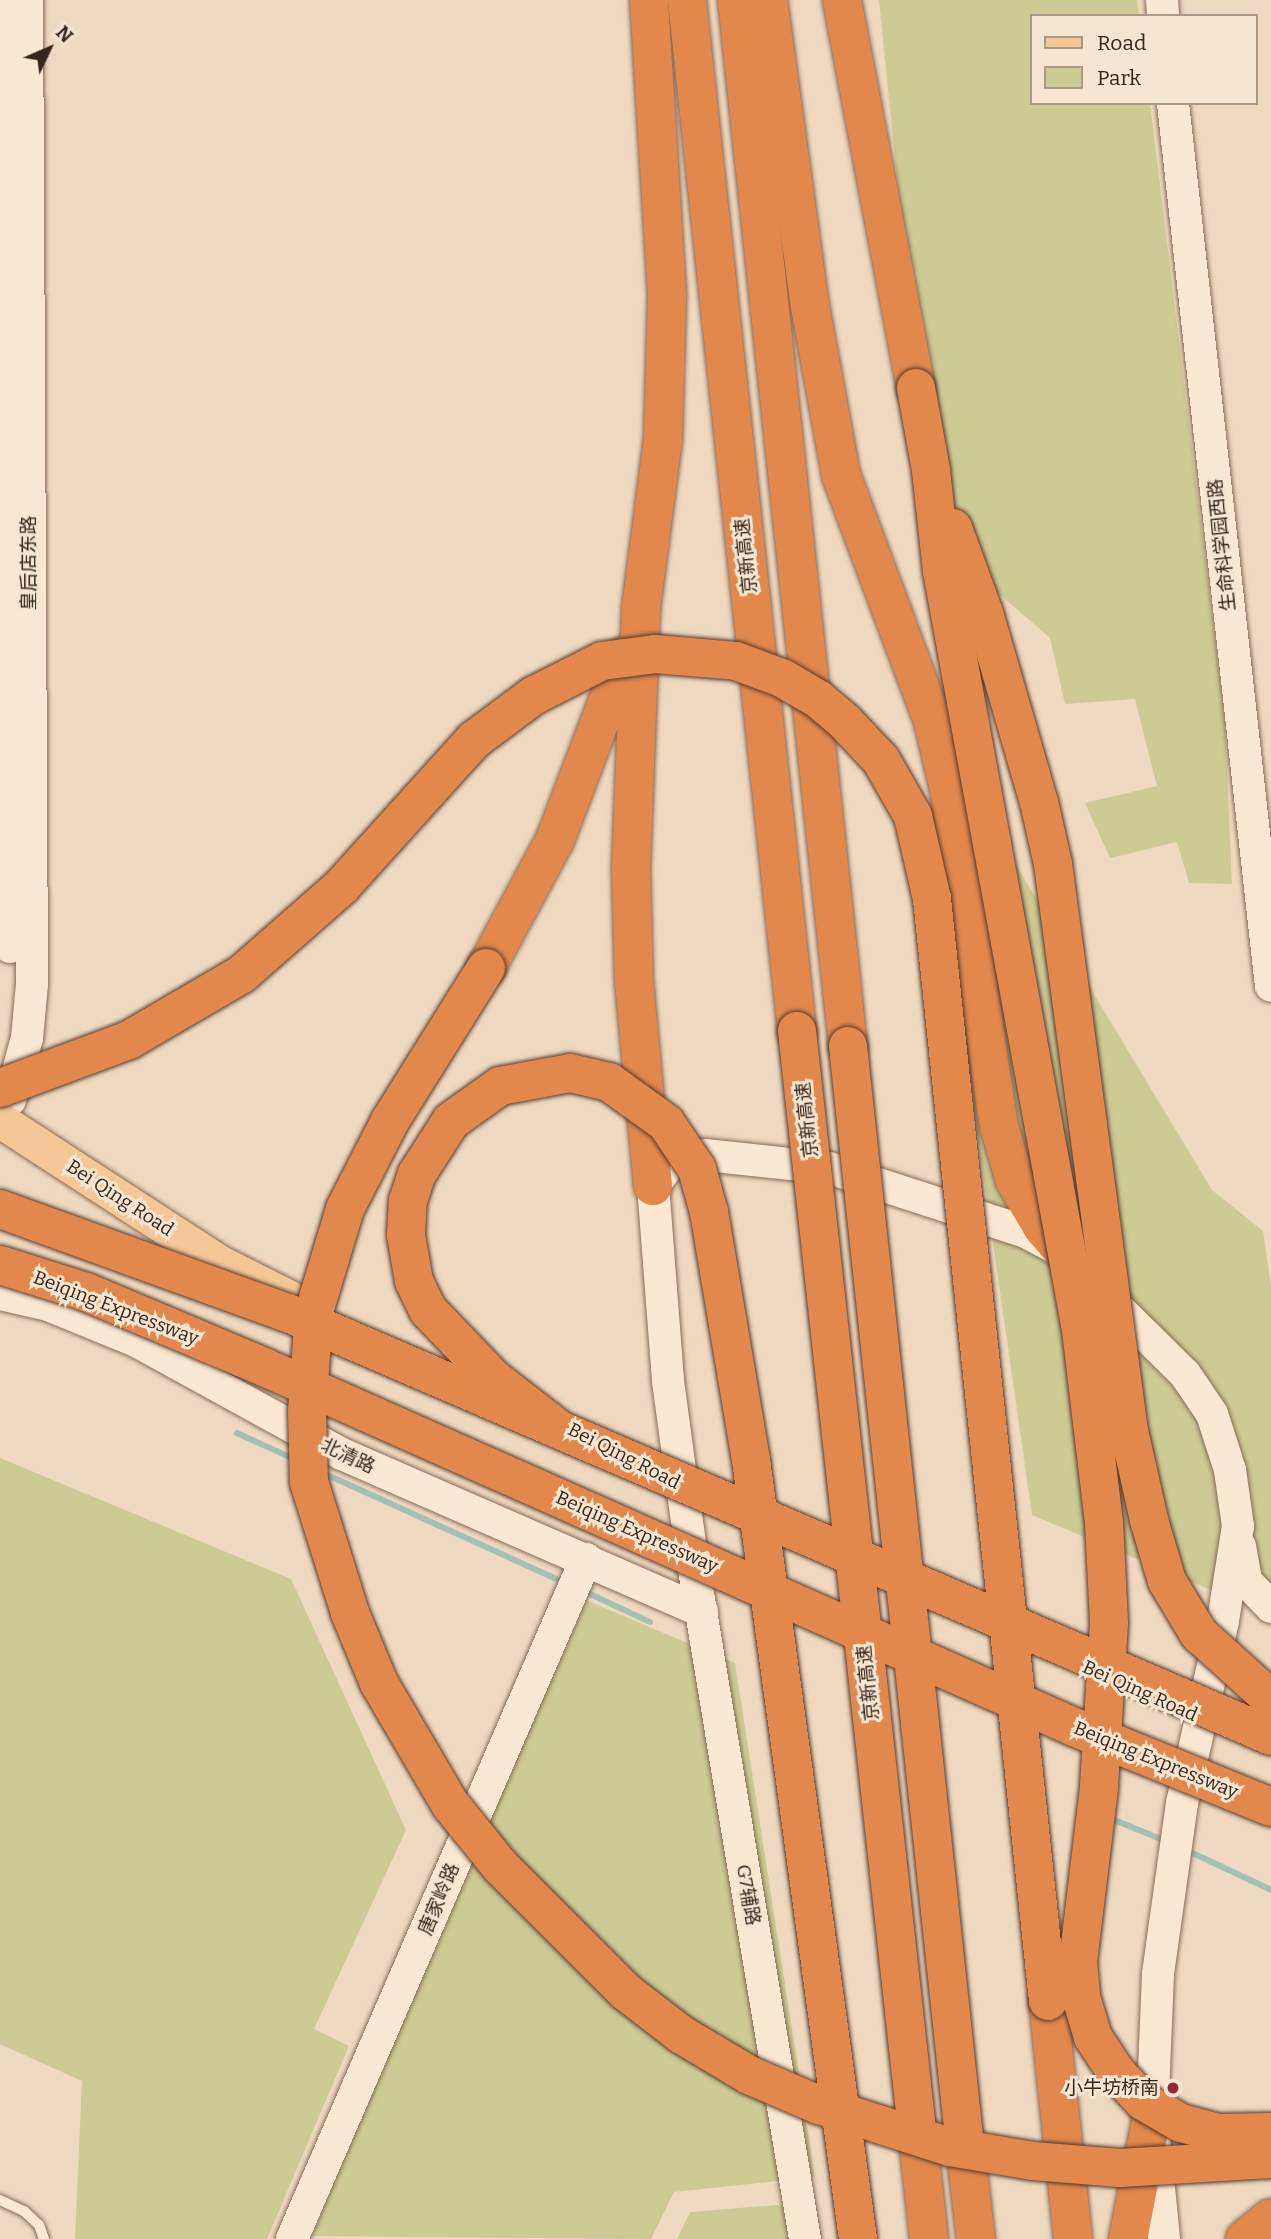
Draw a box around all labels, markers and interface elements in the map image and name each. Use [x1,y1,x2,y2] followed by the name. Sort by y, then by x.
[14,14,84,84] north arrow
[1030,14,1257,105] legend
[51,21,78,47] text: N
[1097,30,1146,56] text: Road
[1097,65,1141,91] text: Park
[1204,478,1240,612] street label: 生命科学园西路
[18,516,40,610] street label: 皇后店东路
[731,517,761,595] street label: 京新高速
[792,1081,822,1159] street label: 京新高速
[62,1155,178,1241] street label: Bei Qing Road
[30,1266,202,1350] street label: Beiqing Expressway
[564,1418,684,1494] street label: Bei Qing Road
[317,1434,379,1478] street label: 北清路
[552,1486,722,1578] street label: Beiqing Expressway
[853,1644,883,1722] street label: 京新高速
[1079,1656,1201,1726] street label: Bei Qing Road
[1071,1717,1241,1803] street label: Beiqing Expressway
[414,1860,464,1938] street label: 唐家岭路
[731,1863,765,1927] street label: G7辅路
[1064,2077,1159,2099] place label: 小牛坊桥南
[1165,2080,1181,2096] marker: 小牛坊桥南

